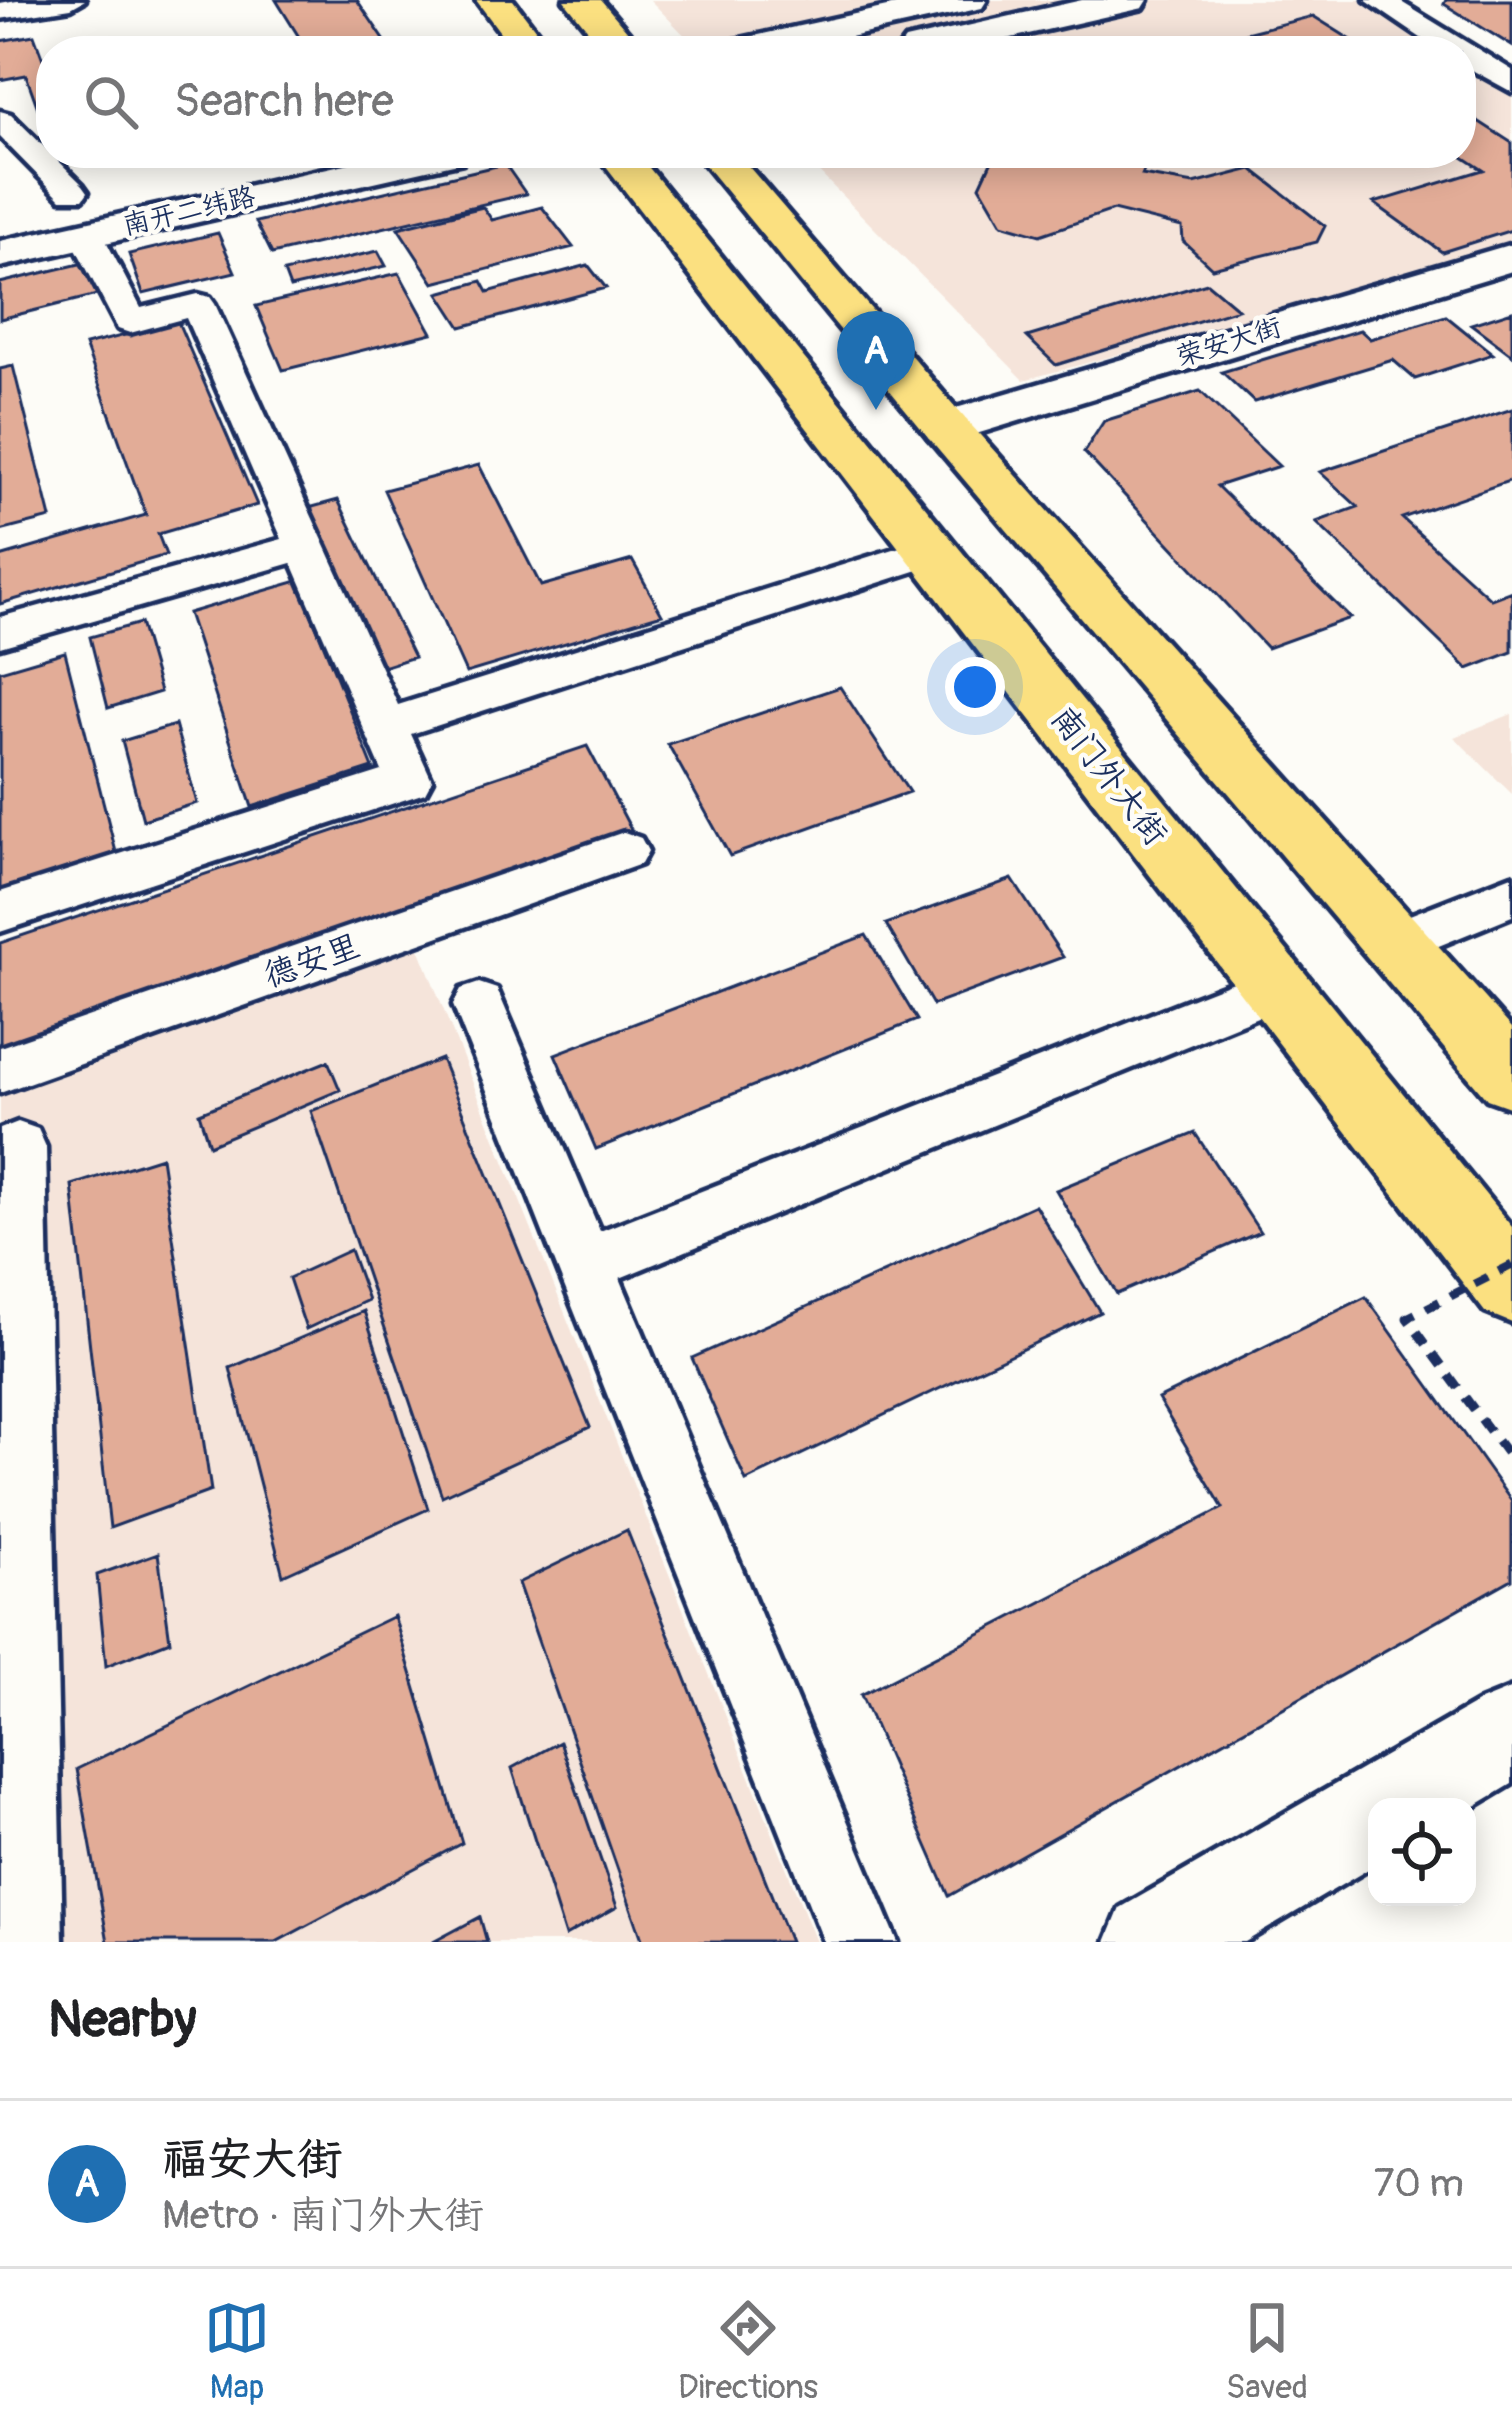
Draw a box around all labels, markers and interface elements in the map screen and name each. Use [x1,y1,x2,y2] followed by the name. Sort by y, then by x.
[36,36,1476,168] search box
[78,69,144,135] icon: search
[174,74,394,130] text: Search here
[120,180,258,242] street label: 南开二纬路
[1173,310,1285,374] street label: 荣安大街
[837,311,915,410] pin: A
[945,657,1005,717] your location
[1042,698,1176,854] street label: 南门外大街
[259,926,365,996] street label: 德安里
[1368,1798,1476,1906] map controls
[1368,1798,1476,1906] button: locate
[48,1988,196,2052] text: Nearby
[162,2132,342,2188] text: 福安大街
[74,2159,100,2208] text: A
[1374,2159,1464,2208] text: 70 m
[162,2191,484,2240] text: Metro · 南门外大街
[204,2295,270,2408] tab: Map
[678,2295,818,2408] tab: Directions
[1226,2295,1308,2408] tab: Saved

